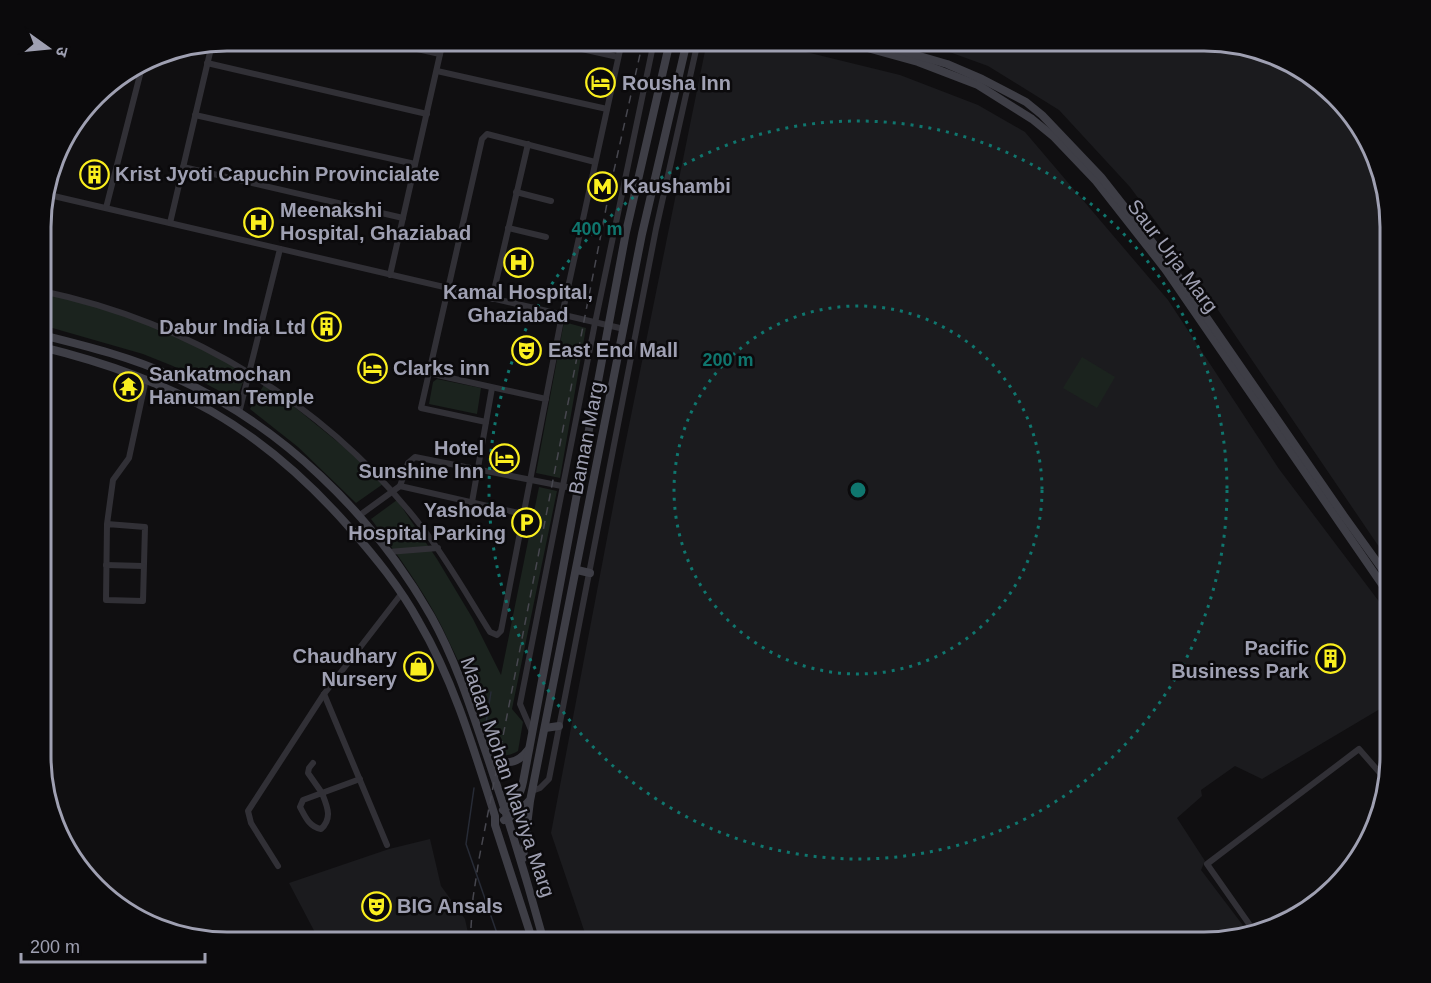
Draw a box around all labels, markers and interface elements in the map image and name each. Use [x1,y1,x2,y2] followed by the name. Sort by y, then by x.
[18,18,78,78] north arrow
[52,45,71,59] text: उ
[585,67,617,99] hotel icon: Rousha Inn
[622,72,731,94] place label: Rousha Inn
[78,158,110,190] building icon: Krist Jyoti Capuchin Provincialate
[115,163,440,185] place label: Krist Jyoti Capuchin Provincialate
[586,170,618,202] metro station icon: Kaushambi
[623,175,731,197] place label: Kaushambi
[1123,195,1223,317] street label: Saur Urja Marg
[280,199,471,244] place label: Meenakshi Hospital, Ghaziabad
[243,206,275,238] hospital icon: Meenakshi Hospital, Ghaziabad
[571,219,623,239] text: 400 m
[502,246,534,278] hospital icon: Kamal Hospital, Ghaziabad
[443,281,593,326] place label: Kamal Hospital, Ghaziabad
[311,311,343,343] building icon: Dabur India Ltd
[159,316,306,338] place label: Dabur India Ltd
[511,334,543,366] theatre icon: East End Mall
[548,339,678,361] place label: East End Mall
[702,350,754,370] text: 200 m
[356,352,388,384] hotel icon: Clarks inn
[393,357,490,379] place label: Clarks inn
[149,363,314,408] place label: Sankatmochan Hanuman Temple
[112,370,144,402] temple icon: Sankatmochan Hanuman Temple
[564,380,608,496] street label: Baman Marg
[358,437,484,482] place label: Hotel Sunshine Inn
[489,443,521,475] hotel icon: Hotel Sunshine Inn
[848,480,868,500] centre of rings
[348,499,507,544] place label: Yashoda Hospital Parking
[511,506,543,538] parking icon: Yashoda Hospital Parking
[1171,637,1310,682] place label: Pacific Business Park
[1314,643,1346,675] building icon: Pacific Business Park
[293,645,398,690] place label: Chaudhary Nursery
[402,651,434,683] shop icon: Chaudhary Nursery
[457,654,559,900] street label: Madan Mohan Malviya Marg
[360,890,392,922] theatre icon: BIG Ansals
[397,895,503,917] place label: BIG Ansals
[21,926,206,964] scale bar
[30,937,80,957] text: 200 m

